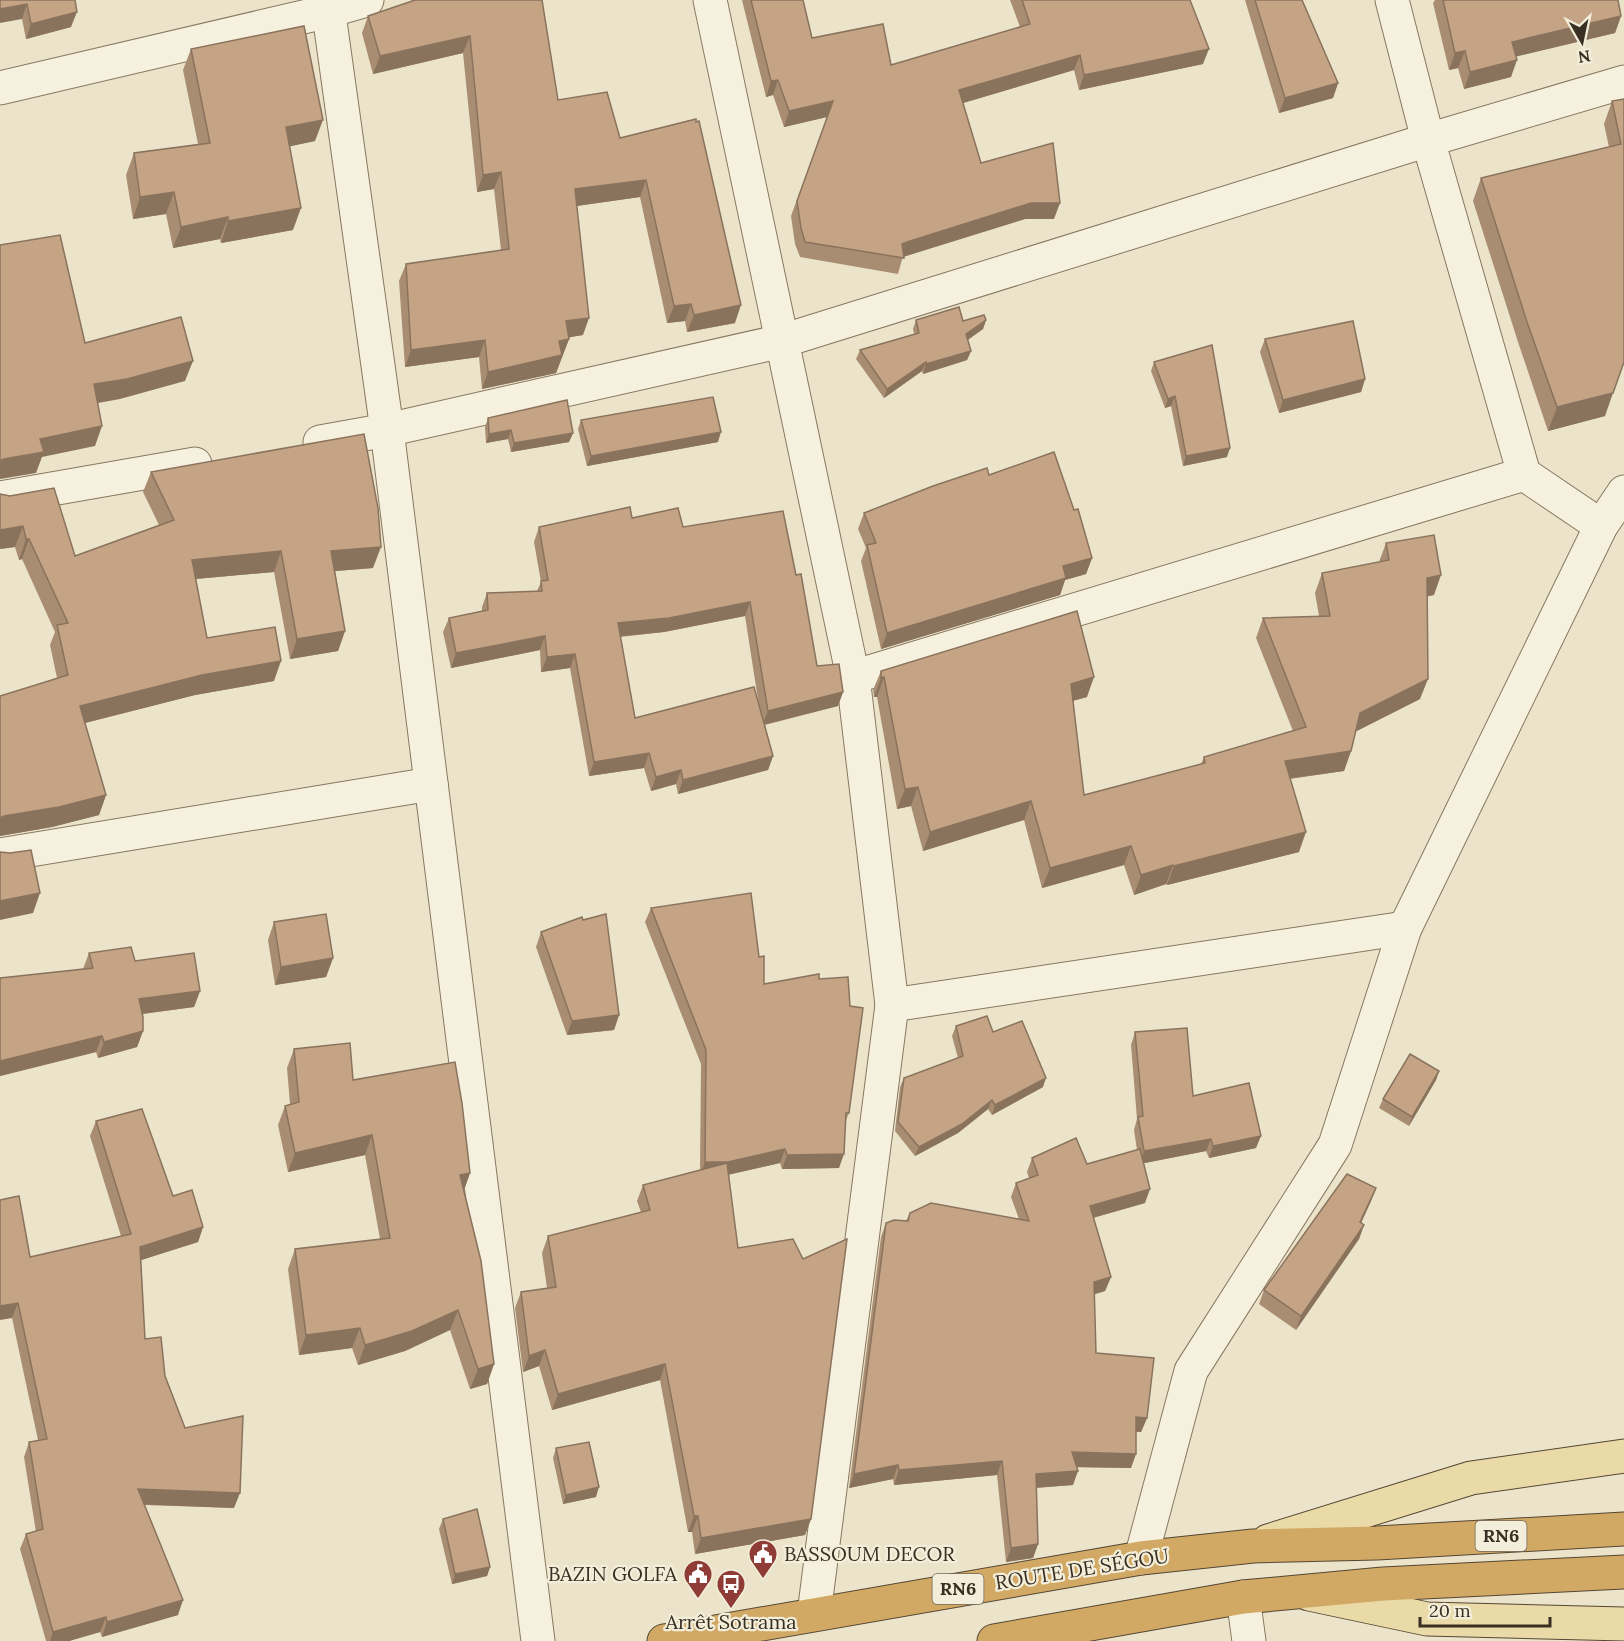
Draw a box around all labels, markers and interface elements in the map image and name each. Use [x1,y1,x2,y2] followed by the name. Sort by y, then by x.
[1552,12,1612,72] north arrow
[1577,46,1592,68] text: N
[1476,1521,1526,1551] road number: RN6
[747,1538,779,1580] public building icon: BASSOUM DECOR
[784,1541,955,1566] place label: BASSOUM DECOR
[993,1542,1171,1595] street label: ROUTE DE SÉGOU
[682,1558,714,1600] public building icon: BAZIN GOLFA
[548,1561,677,1586] place label: BAZIN GOLFA
[715,1568,747,1610] bus stop icon: Arrêt Sotrama
[932,1574,984,1604] road number: RN6
[1420,1590,1550,1628] scale bar
[1429,1599,1471,1622] text: 20 m
[664,1609,797,1634] place label: Arrêt Sotrama

